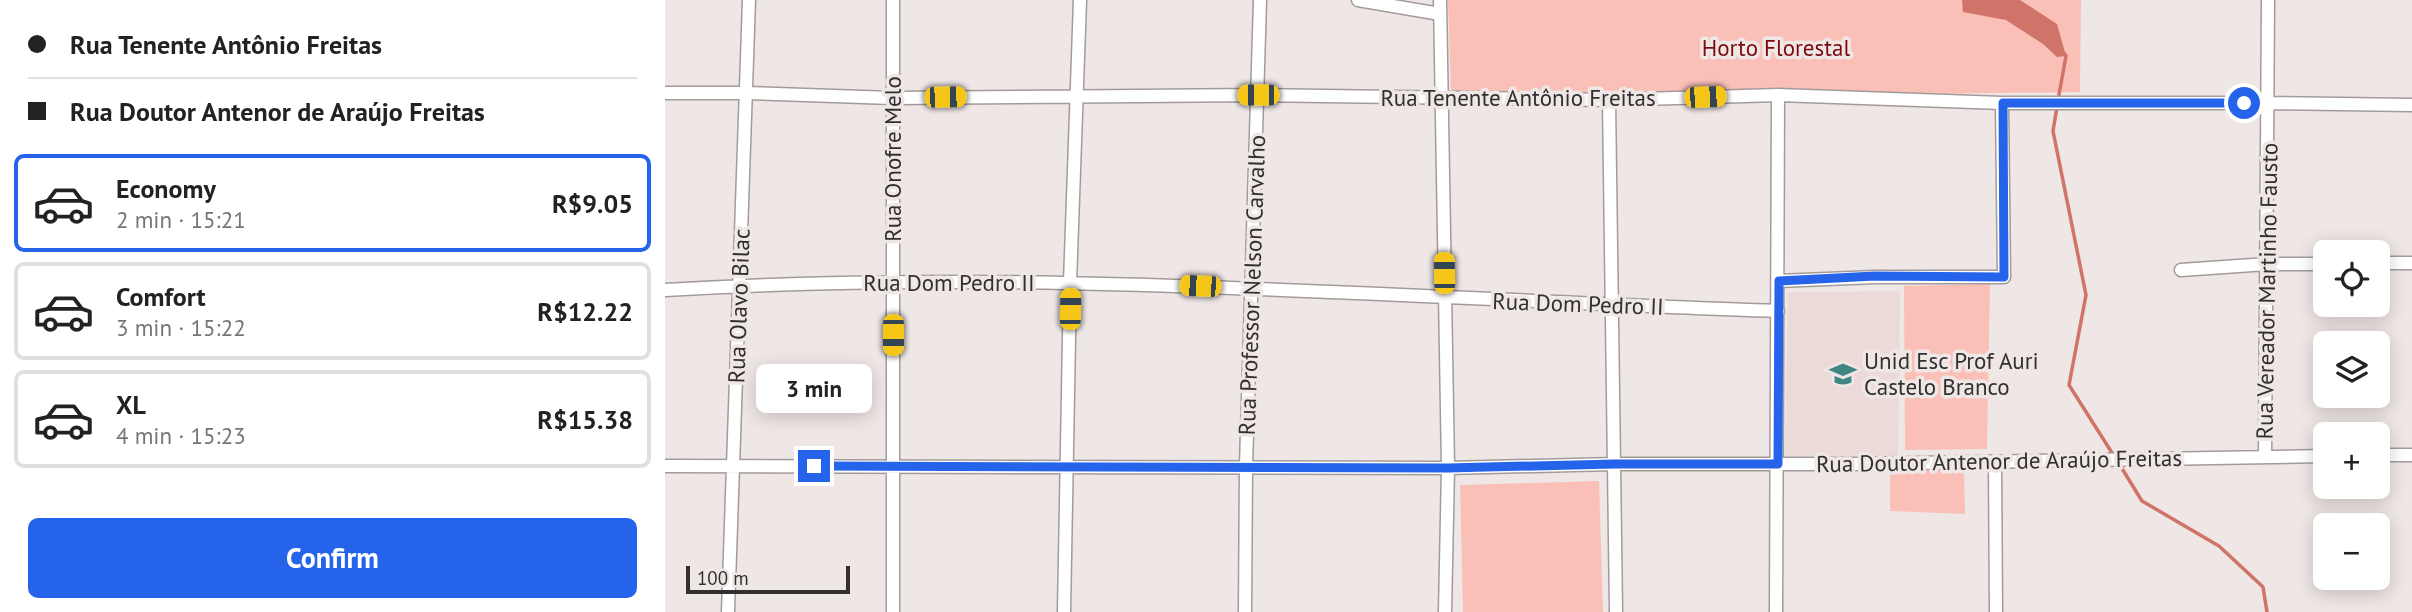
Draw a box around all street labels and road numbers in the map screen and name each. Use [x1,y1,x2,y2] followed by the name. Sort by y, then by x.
[878,76,907,242] street label: Rua Onofre Melo
[1380,83,1656,112] street label: Rua Tenente Antônio Freitas
[1232,134,1271,436] street label: Rua Professor Nelson Carvalho
[2249,142,2284,440] street label: Rua Vereador Martinho Fausto
[721,228,756,384] street label: Rua Olavo Bilac
[863,268,1035,297] street label: Rua Dom Pedro II
[1492,286,1664,321] street label: Rua Dom Pedro II
[1816,443,2182,478] street label: Rua Doutor Antenor de Araújo Freitas

